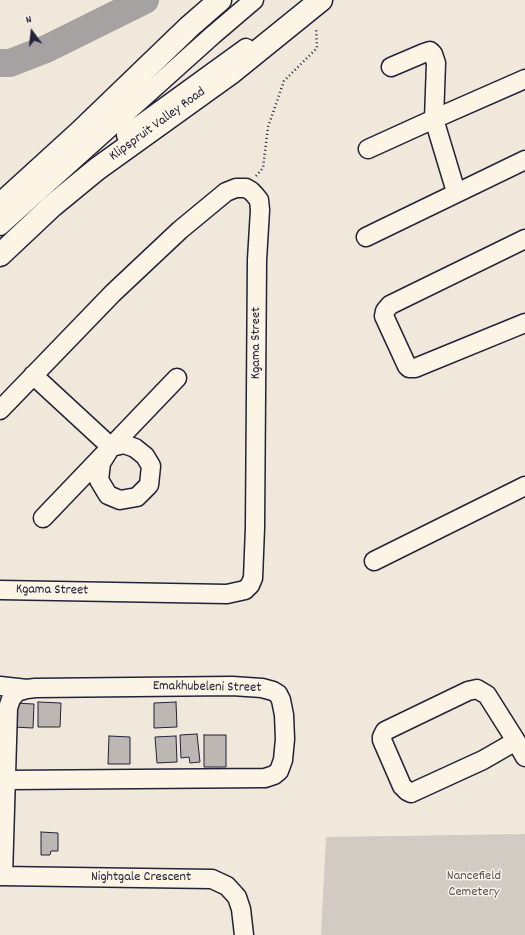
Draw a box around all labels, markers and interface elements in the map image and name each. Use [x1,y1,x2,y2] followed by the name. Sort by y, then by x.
[12,12,52,52] north arrow
[24,12,34,29] text: N
[107,85,209,165] street label: Klipspruit Valley Road
[249,307,265,379] street label: Kgama Street
[16,582,88,600] street label: Kgama Street
[153,679,261,697] street label: Emakhubeleni Street
[447,869,501,902] park label: Nancefield Cemetery
[91,870,191,886] street label: Nightgale Crescent

